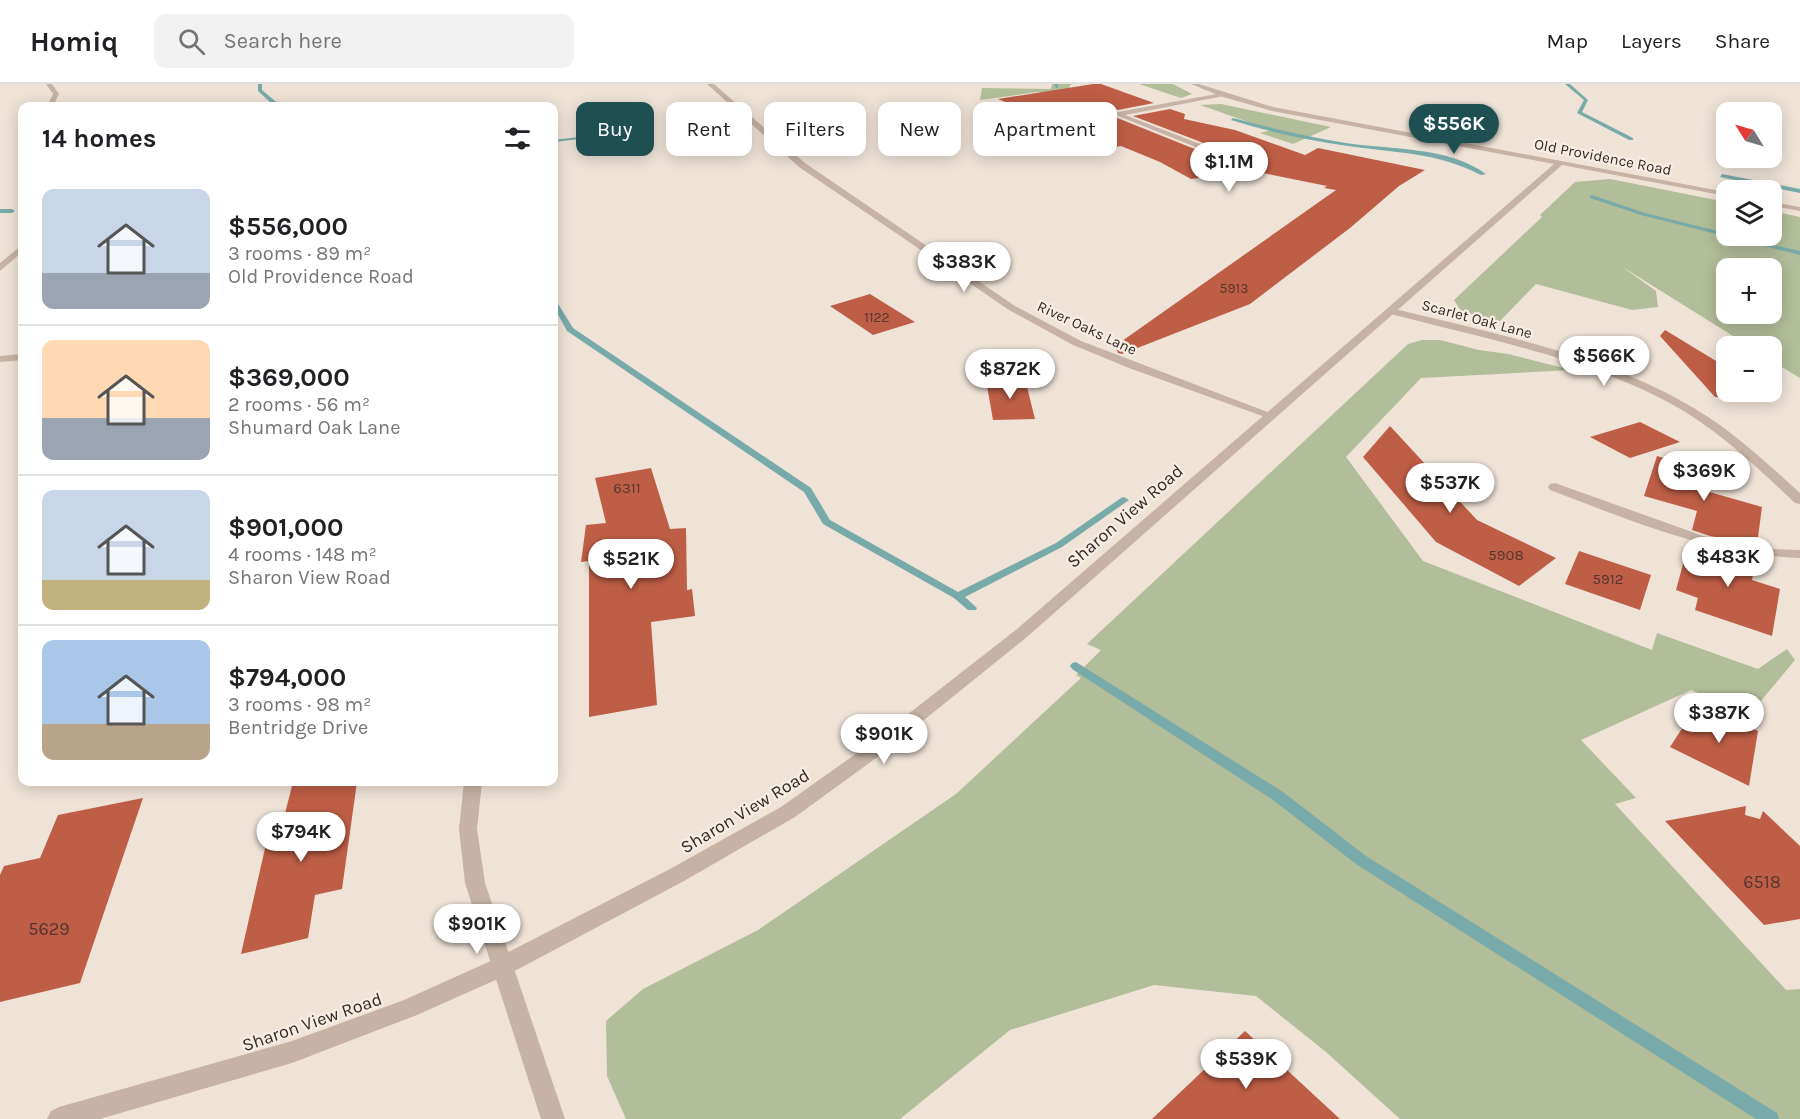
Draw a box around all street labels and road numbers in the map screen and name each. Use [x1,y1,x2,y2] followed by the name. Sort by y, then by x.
[1533,135,1673,179] street label: Old Providence Road
[1420,296,1534,342] street label: Scarlet Oak Lane
[1034,297,1140,359] street label: River Oaks Lane
[1062,460,1188,572] street label: Sharon View Road
[676,764,814,858] street label: Sharon View Road
[239,988,385,1056] street label: Sharon View Road

